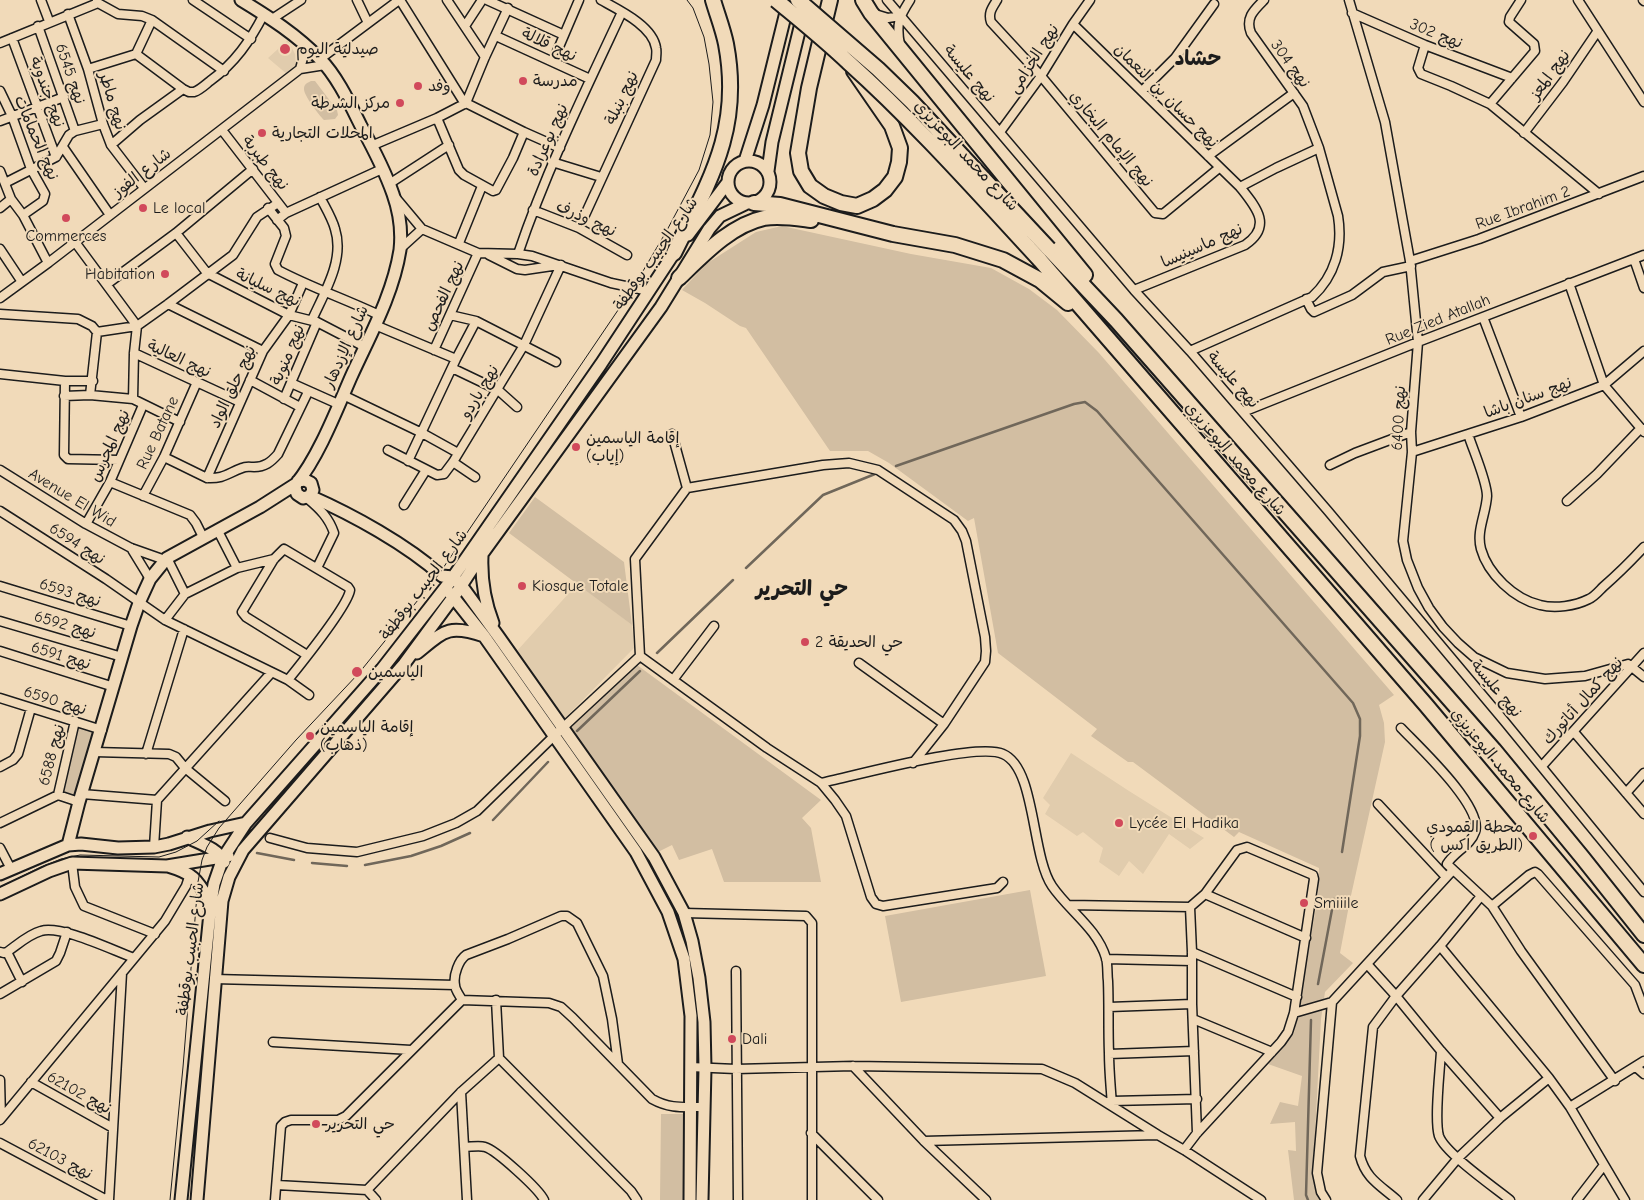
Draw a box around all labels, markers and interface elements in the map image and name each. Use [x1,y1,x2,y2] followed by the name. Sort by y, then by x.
[1407,15,1465,53] street label: نهج 302
[1004,21,1064,97] street label: نهج الخزامى
[518,24,580,66] street label: نهج قلالة
[1266,36,1314,92] street label: نهج 304
[296,39,379,59] place label: صيدلية اليوم
[1110,40,1222,152] street label: نهج حسان بن النعمان
[51,41,89,107] street label: نهج 6545
[939,41,999,107] street label: نهج عليسة
[278,42,292,56] marker: صيدلية اليوم
[1175,46,1221,72] district label: حشاد
[1525,46,1575,104] street label: نهج المعز
[25,54,69,130] street label: نهج جندوبة
[601,68,643,128] street label: نهج بنبلة
[94,70,130,132] street label: نهج ماطر
[533,71,578,91] place label: مدرسة
[517,75,529,87] marker: مدرسة
[428,76,451,96] place label: وفد
[412,80,424,92] marker: وفد
[1065,87,1157,191] street label: نهج الإمام البخاري
[10,93,62,183] street label: نهج الحمامات
[311,93,390,113] place label: مركز الشرطة
[394,97,406,109] marker: مركز الشرطة
[910,97,1022,215] street label: شارع محمد البوعزيزي
[523,101,573,179] street label: نهج بوعرادة
[272,123,373,143] place label: المحلات التجارية
[256,127,268,139] marker: المحلات التجارية
[238,132,292,194] street label: نهج طبربة
[109,144,175,202] street label: شارع الفوز
[1473,182,1573,234] street label: Rue Ibrahim 2
[610,194,702,314] street label: شارع الحبيب بوقطفة
[553,197,619,241] street label: نهج وذرف
[153,198,206,218] place label: Le local
[137,202,149,214] marker: Le local
[60,212,72,224] marker: Commerces
[1158,219,1246,273] street label: نهج ماسينيسا
[25,226,107,246] place label: Commerces
[419,258,469,334] street label: نهج الفحص
[85,264,155,284] place label: Habitation
[233,265,303,311] street label: نهج سليانة
[159,268,171,280] marker: Habitation
[1383,290,1493,350] street label: Rue Zied Atallah
[319,302,373,392] street label: شارع الإزدهار
[267,322,309,388] street label: نهج منوبة
[144,336,214,382] street label: نهج العالية
[205,343,261,431] street label: نهج حلق الواد
[1203,348,1263,412] street label: نهج عليسة
[456,362,504,422] street label: نهج باردو
[1481,373,1575,423] street label: نهج سنان باشا
[1388,385,1410,451] street label: نهج 6400
[133,393,183,473] street label: Rue Batane
[1180,398,1290,520] street label: شارع محمد البوعزيزي
[86,407,134,485] street label: نهج المحرس
[586,428,680,466] place label: إقامة الياسمين (إياب)
[570,441,582,453] marker: إقامة الياسمين (إياب)
[25,464,119,532] street label: Avenue El Wid
[45,519,109,569] street label: نهج 6594
[376,526,472,644] street label: شارع الحبيب بوقطفة
[37,575,103,611] street label: نهج 6593
[532,576,628,596] place label: Kiosque Totale
[756,576,848,602] district label: حي التحرير
[516,580,528,592] marker: Kiosque Totale
[32,607,98,643] street label: نهج 6592
[815,632,903,652] place label: حي الحديقة 2
[799,636,811,648] marker: حي الحديقة 2
[29,638,93,674] street label: نهج 6591
[1539,653,1627,749] street label: نهج كمال أتاتورك
[1466,656,1526,722] street label: نهج عليسة
[368,662,423,682] place label: الياسمين
[350,665,364,679] marker: الياسمين
[21,682,89,720] street label: نهج 6590
[1446,705,1554,827] street label: شارع محمد البوعزيزي
[320,717,414,755] place label: إقامة الياسمين (ذهاب)
[35,722,69,788] street label: نهج 6588
[304,730,316,742] marker: إقامة الياسمين (ذهاب)
[1129,813,1239,833] place label: Lycée El Hadika
[1113,817,1125,829] marker: Lycée El Hadika
[1426,817,1523,855] place label: محطة القمودي ( الطريق اكس)
[1527,830,1539,842] marker: محطة القمودي ( الطريق اكس)
[173,881,209,1017] street label: شارع الحبيب بوقطفة
[1314,893,1358,913] place label: Smiiile
[1298,897,1310,909] marker: Smiiile
[742,1029,767,1049] place label: Dali
[726,1033,738,1045] marker: Dali
[43,1067,115,1119] street label: نهج 62102
[326,1114,395,1134] place label: حي التحرير
[310,1118,322,1130] marker: حي التحرير
[24,1134,96,1184] street label: نهج 62103

